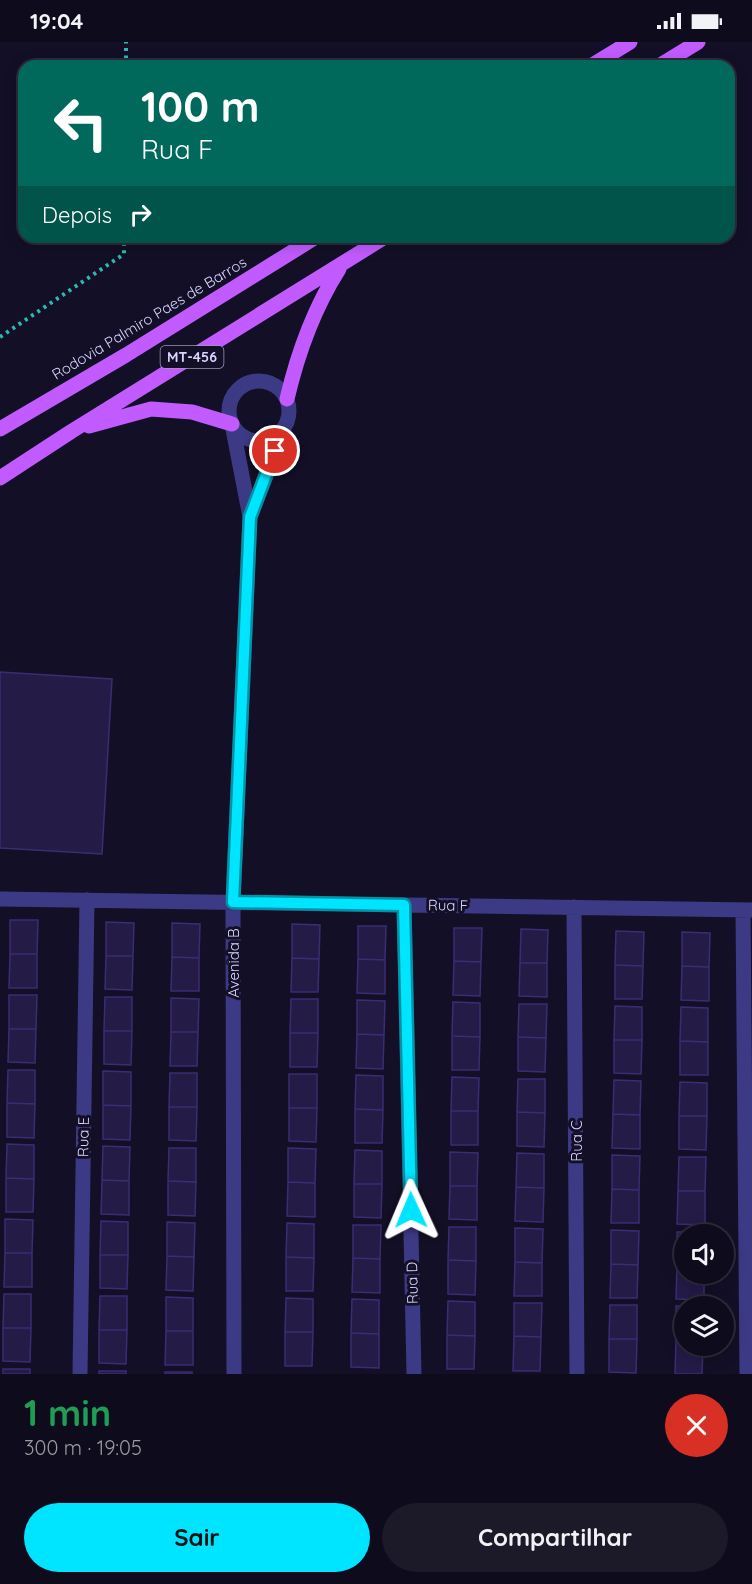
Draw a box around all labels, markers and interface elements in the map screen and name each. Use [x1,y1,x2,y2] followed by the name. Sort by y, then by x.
[30,7,84,35] text: 19:04
[141,80,259,133] text: 100 m
[42,84,120,162] icon: left
[141,132,213,166] text: Rua F
[124,198,157,231] icon: right
[42,201,112,229] text: Depois
[48,252,250,384] street label: Rodovia Palmiro Paes de Barros
[160,346,224,368] road number: MT-456
[249,425,300,476] pin
[258,434,291,467] icon: arrive
[428,895,468,915] street label: Rua F
[224,928,243,998] street label: Avenida B
[73,1117,93,1157] street label: Rua E
[567,1120,586,1162] street label: Rua C
[379,1178,443,1242] position arrow
[674,1224,734,1356] map controls
[674,1224,734,1284] button: sound
[402,1261,422,1304] street label: Rua D
[674,1296,734,1356] button: layers
[24,1390,111,1435] text: 1 min
[665,1394,728,1457] button: close
[24,1435,142,1460] text: 300 m · 19:05
[24,1503,370,1572] button: Sair
[382,1503,728,1572] button: Compartilhar

